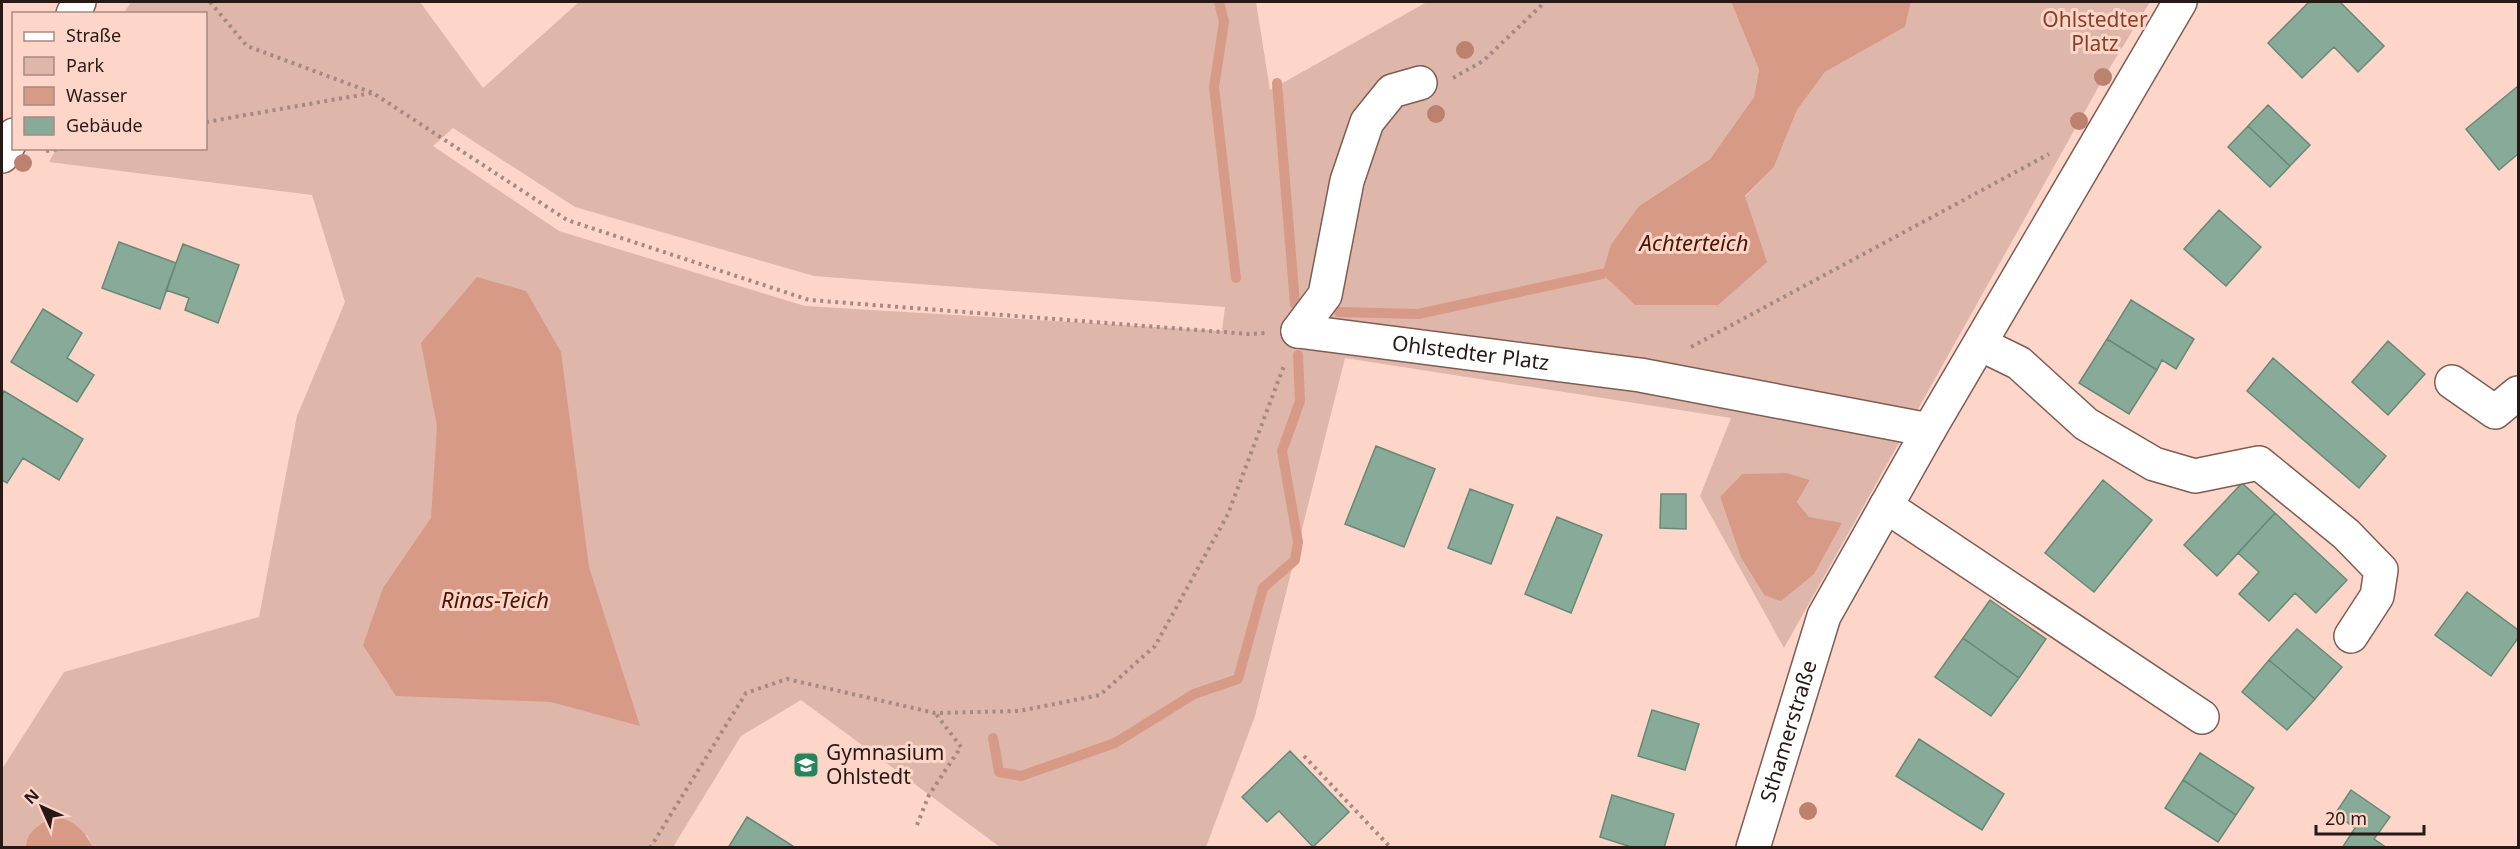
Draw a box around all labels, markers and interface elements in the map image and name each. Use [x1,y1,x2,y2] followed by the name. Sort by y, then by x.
[2042,5,2148,57] park label: Ohlstedter Platz
[12,12,207,150] legend
[66,23,121,47] text: Straße
[66,53,104,77] text: Park
[66,83,128,107] text: Wasser
[66,113,143,137] text: Gebäude
[1638,227,1748,257] water label: Achterteich
[1390,328,1551,376] street label: Ohlstedter Platz
[441,584,549,614] water label: Rinas-Teich
[1753,657,1823,805] street label: Sthamerstraße
[826,738,944,790] place label: Gymnasium Ohlstedt
[791,750,821,780] school or university icon: Gymnasium Ohlstedt
[12,777,72,837] north arrow
[19,784,44,809] text: N
[2316,798,2424,836] scale bar
[2325,806,2367,830] text: 20 m

